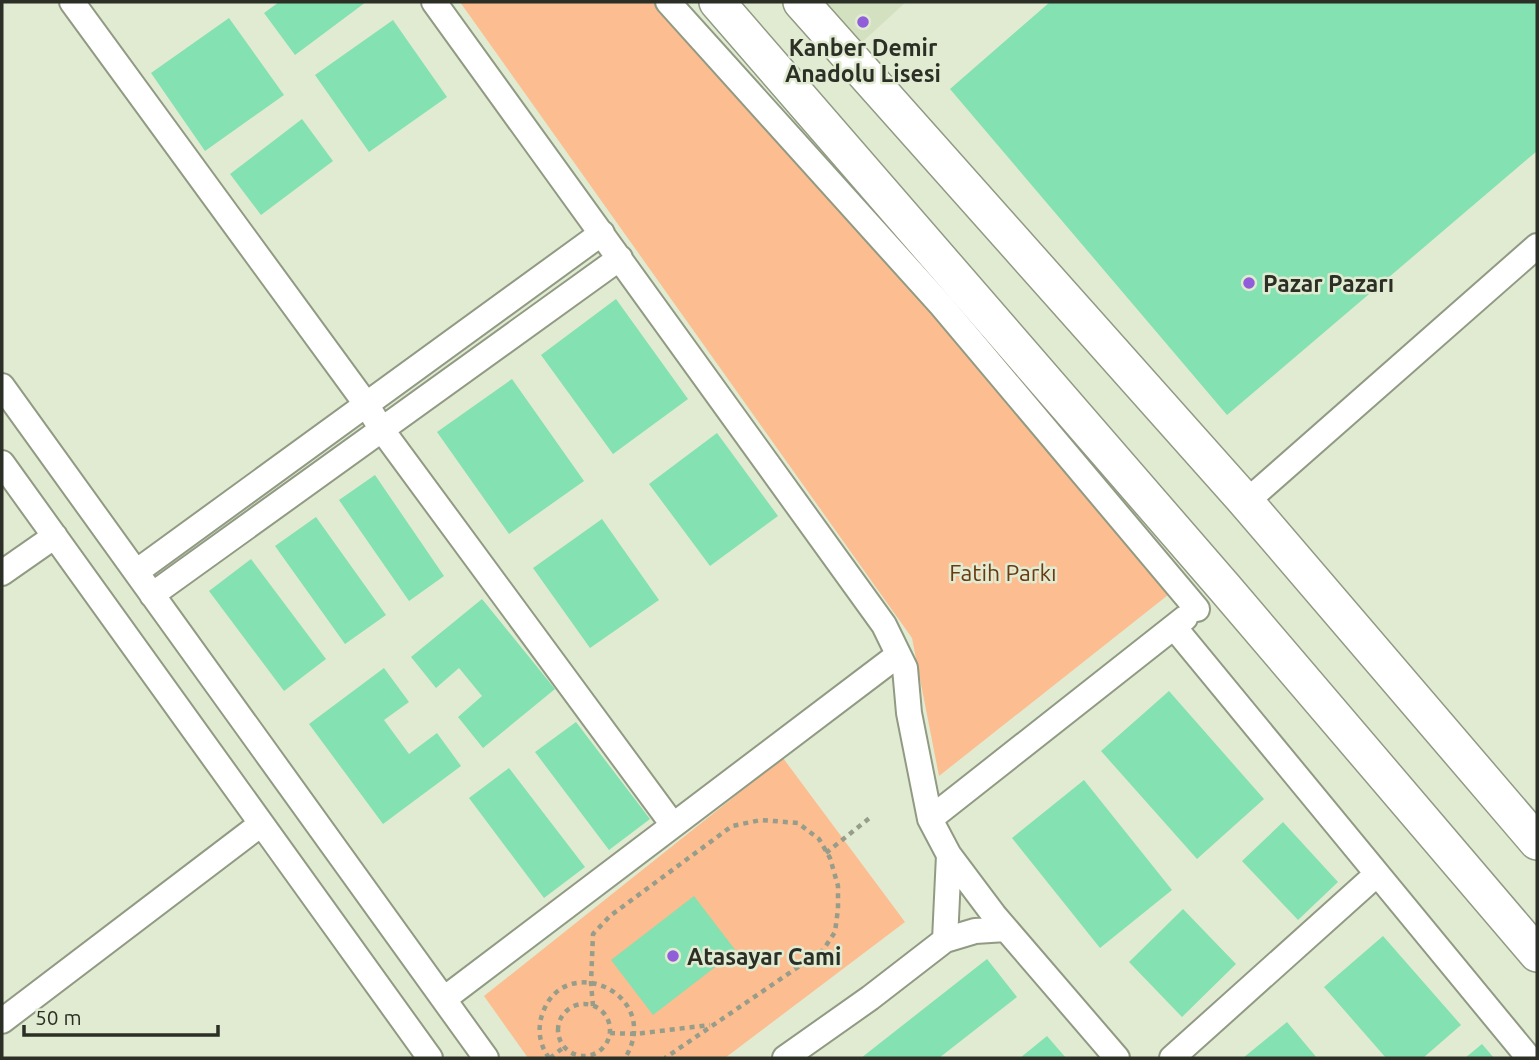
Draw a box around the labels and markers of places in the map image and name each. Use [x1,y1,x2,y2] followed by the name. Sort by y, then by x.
[855,14,871,30] marker: Kanber Demir Anadolu Lisesi
[785,35,941,86] place label: Kanber Demir Anadolu Lisesi
[1263,271,1394,296] place label: Pazar Pazarı
[1241,275,1257,291] marker: Pazar Pazarı
[687,944,841,969] place label: Atasayar Cami
[665,948,681,964] marker: Atasayar Cami

